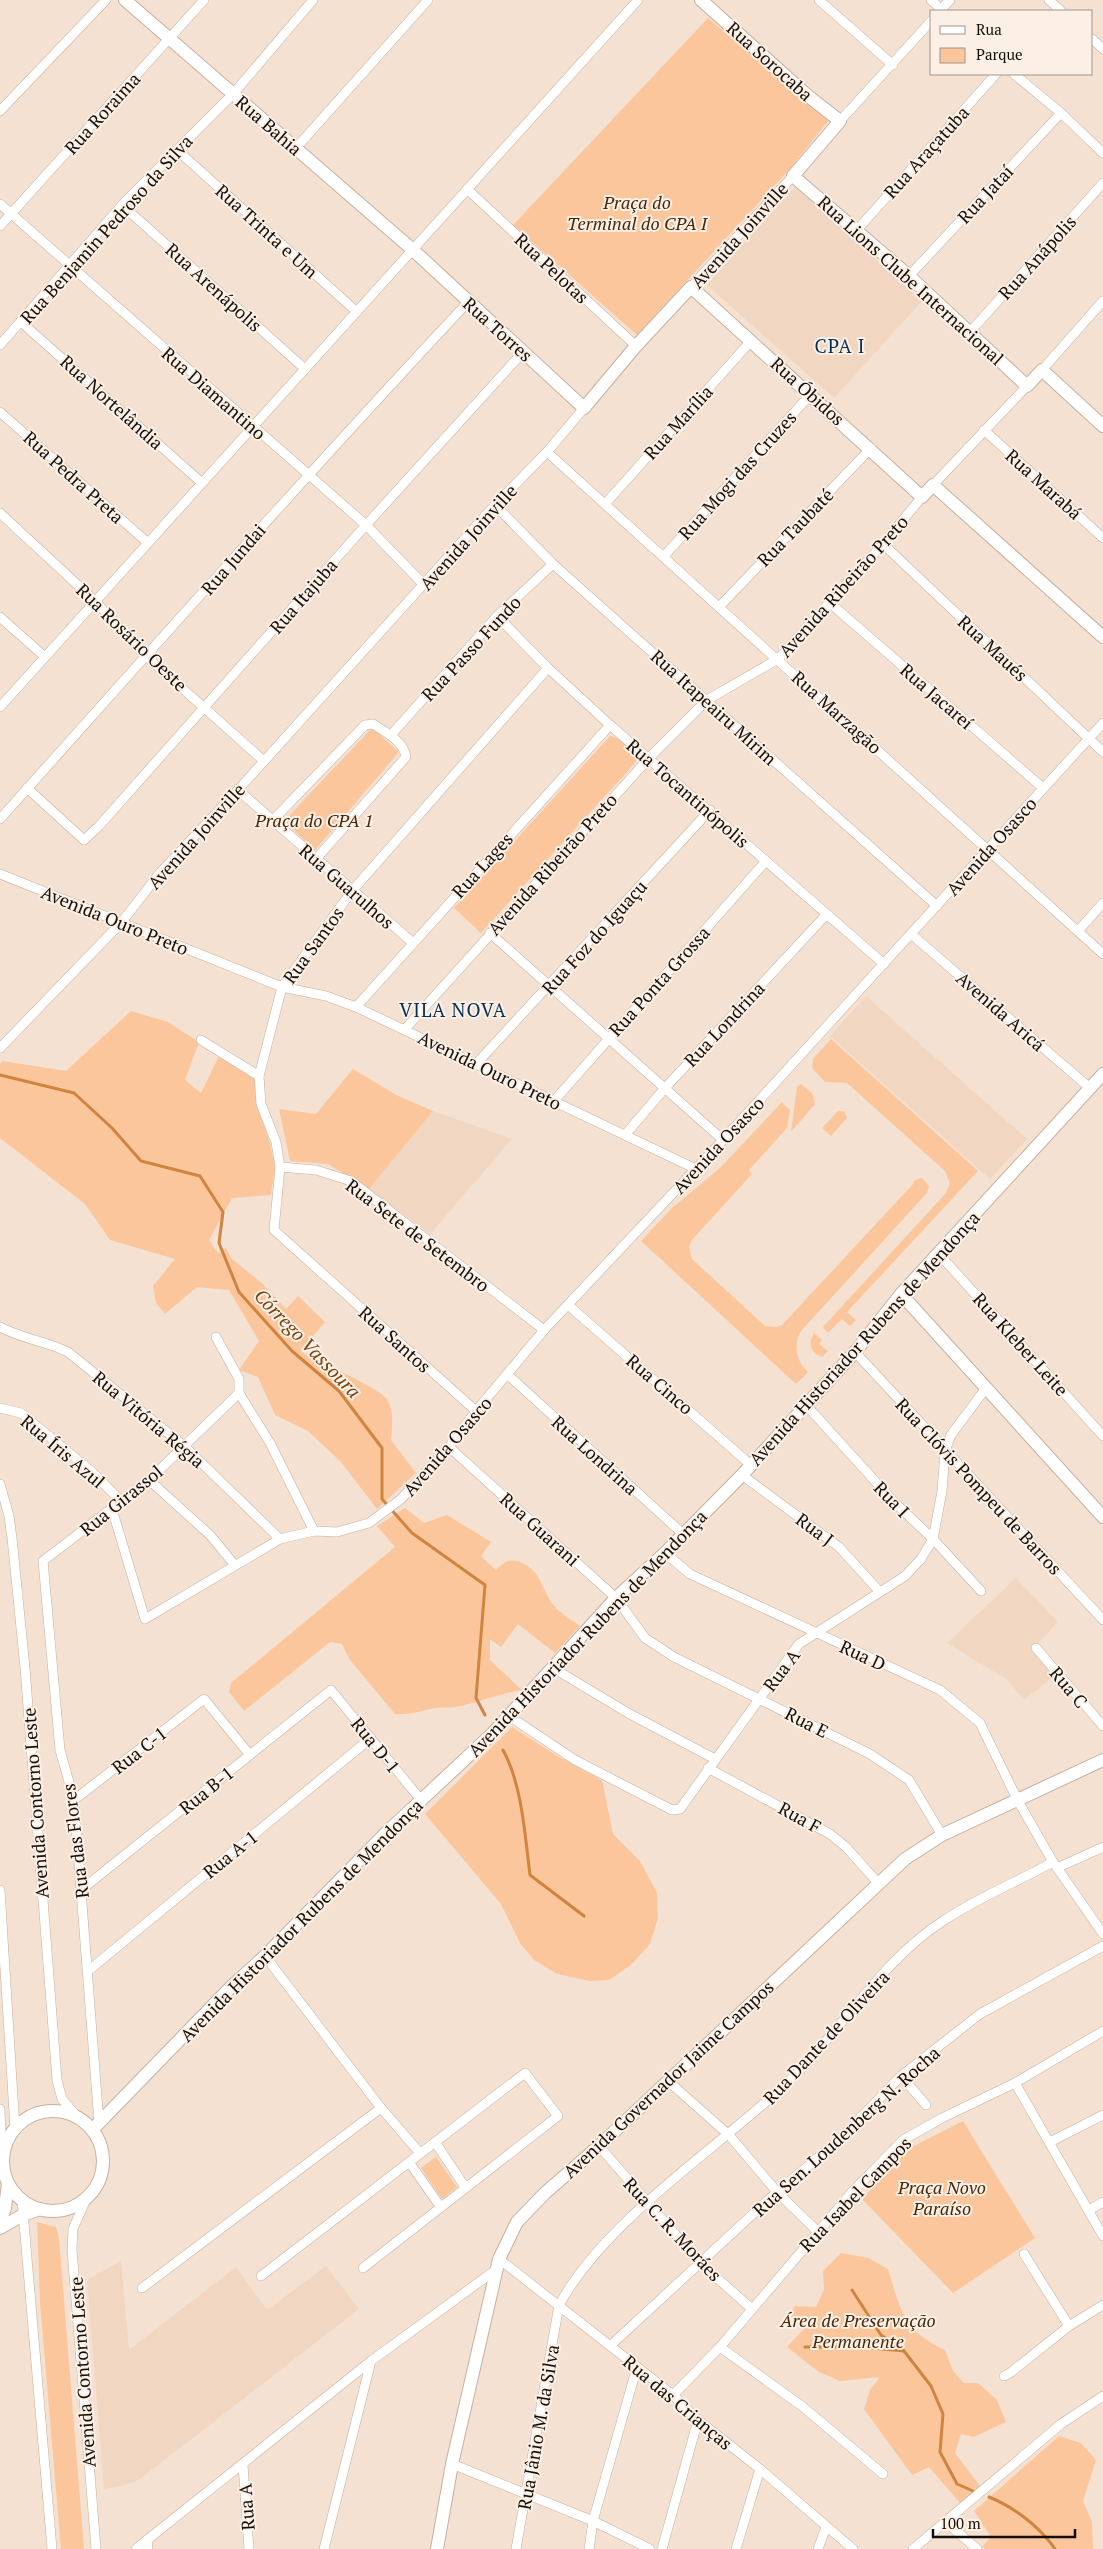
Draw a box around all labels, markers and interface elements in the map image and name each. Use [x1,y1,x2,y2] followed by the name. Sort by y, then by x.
[930,10,1093,75] legend
[722,16,818,106] street label: Rua Sorocaba
[976,19,1002,39] text: Rua
[976,44,1023,64] text: Parque
[59,67,145,159] street label: Rua Roraima
[231,90,307,160] street label: Rua Bahia
[878,101,974,203] street label: Rua Araçatuba
[15,129,197,329] street label: Rua Benjamin Pedroso da Silva
[952,159,1019,228] street label: Rua Jataí
[685,177,793,293] street label: Avenida Joinville
[211,179,324,284] street label: Rua Trinta e Um
[567,190,709,235] park label: Praça do Terminal do CPA I
[813,190,1009,370] street label: Rua Lions Clube Internacional
[993,210,1081,304] street label: Rua Anápolis
[510,227,594,309] street label: Rua Pelotas
[161,237,267,337] street label: Rua Arenápolis
[458,291,538,367] street label: Rua Torres
[814,333,866,358] district label: CPA I
[157,341,271,445] street label: Rua Diamantino
[55,349,169,455] street label: Rua Nortelândia
[766,351,850,431] street label: Rua Óbidos
[638,380,718,464] street label: Rua Marília
[673,405,801,545] street label: Rua Mogi das Cruzes
[19,425,129,529] street label: Rua Pedra Preta
[1001,443,1087,525] street label: Rua Marabá
[414,479,522,595] street label: Avenida Joinville
[752,483,838,571] street label: Rua Taubaté
[773,510,913,662] street label: Avenida Ribeirão Preto
[195,518,271,600] street label: Rua Jundai
[264,553,342,639] street label: Rua Itajuba
[71,578,193,696] street label: Rua Rosário Oeste
[416,590,526,706] street label: Rua Passo Fundo
[953,610,1033,686] street label: Rua Maués
[646,644,782,770] street label: Rua Itapeairu Mirim
[895,658,979,735] street label: Rua Jacareí
[787,665,887,759] street label: Rua Marzagão
[622,733,754,853] street label: Rua Tocantinópolis
[142,778,250,894] street label: Avenida Joinville
[482,788,622,940] street label: Avenida Ribeirão Preto
[940,792,1042,900] street label: Avenida Osasco
[254,808,373,832] park label: Praça do CPA 1
[446,827,518,903] street label: Rua Lages
[295,838,399,934] street label: Rua Guarulhos
[536,875,652,999] street label: Rua Foz do Iguaçu
[38,880,192,960] street label: Avenida Ouro Preto
[277,902,349,988] street label: Rua Santos
[603,921,715,1041] street label: Rua Ponta Grossa
[952,966,1050,1056] street label: Avenida Aricá
[678,976,770,1072] street label: Rua Londrina
[399,997,507,1022] district label: VILA NOVA
[414,1025,566,1115] street label: Avenida Ouro Preto
[667,1091,769,1199] street label: Avenida Osasco
[341,1173,495,1297] street label: Rua Sete de Setembro
[743,1206,985,1470] street label: Avenida Historiador Rubens de Mendonça
[249,1283,367,1403] water label: Córrego Vassoura
[968,1287,1074,1401] street label: Rua Kleber Leite
[354,1300,436,1378] street label: Rua Santos
[622,1348,698,1420] street label: Rua Cinco
[88,1365,210,1473] street label: Rua Vitória Régia
[397,1391,497,1501] street label: Avenida Osasco
[891,1392,1067,1580] street label: Rua Clóvis Pompeu de Barros
[16,1409,110,1493] street label: Rua Íris Azul
[547,1410,643,1500] street label: Rua Londrina
[75,1459,167,1541] street label: Rua Girassol
[869,1476,915,1522] street label: Rua I
[495,1487,585,1571] street label: Rua Guarani
[462,1504,712,1762] street label: Avenida Historiador Rubens de Mendonça
[791,1507,839,1551] street label: Rua J
[836,1634,890,1676] street label: Rua D
[757,1643,805,1696] street label: Rua A
[1045,1661,1093,1713] street label: Rua C
[781,1701,833,1743] street label: Rua E
[16,1707,54,1899] street label: Avenida Contorno Leste
[346,1712,406,1778] street label: Rua D-1
[107,1721,171,1779] street label: Rua C-1
[174,1761,238,1819] street label: Rua B-1
[56,1782,94,1900] street label: Rua das Flores
[174,1793,428,2047] street label: Avenida Historiador Rubens de Mendonça
[774,1796,826,1838] street label: Rua F
[198,1825,262,1883] street label: Rua A-1
[758,1965,894,2109] street label: Rua Dante de Oliveira
[557,1975,779,2183] street label: Avenida Governador Jaime Campos
[747,2041,945,2221] street label: Rua Sen. Loudenberg N. Rocha
[794,2131,916,2257] street label: Rua Isabel Campos
[618,2172,728,2286] street label: Rua C. R. Moráes
[897,2175,986,2220] park label: Praça Novo Paraíso
[63,2276,101,2468] street label: Avenida Contorno Leste
[779,2308,936,2353] park label: Área de Preservação Permanente
[512,2343,564,2511] street label: Rua Jânio M. da Silva
[618,2349,738,2455] street label: Rua das Crianças
[232,2482,260,2531] street label: Rua A
[933,2506,1076,2538] scale bar
[940,2513,981,2533] text: 100 m

